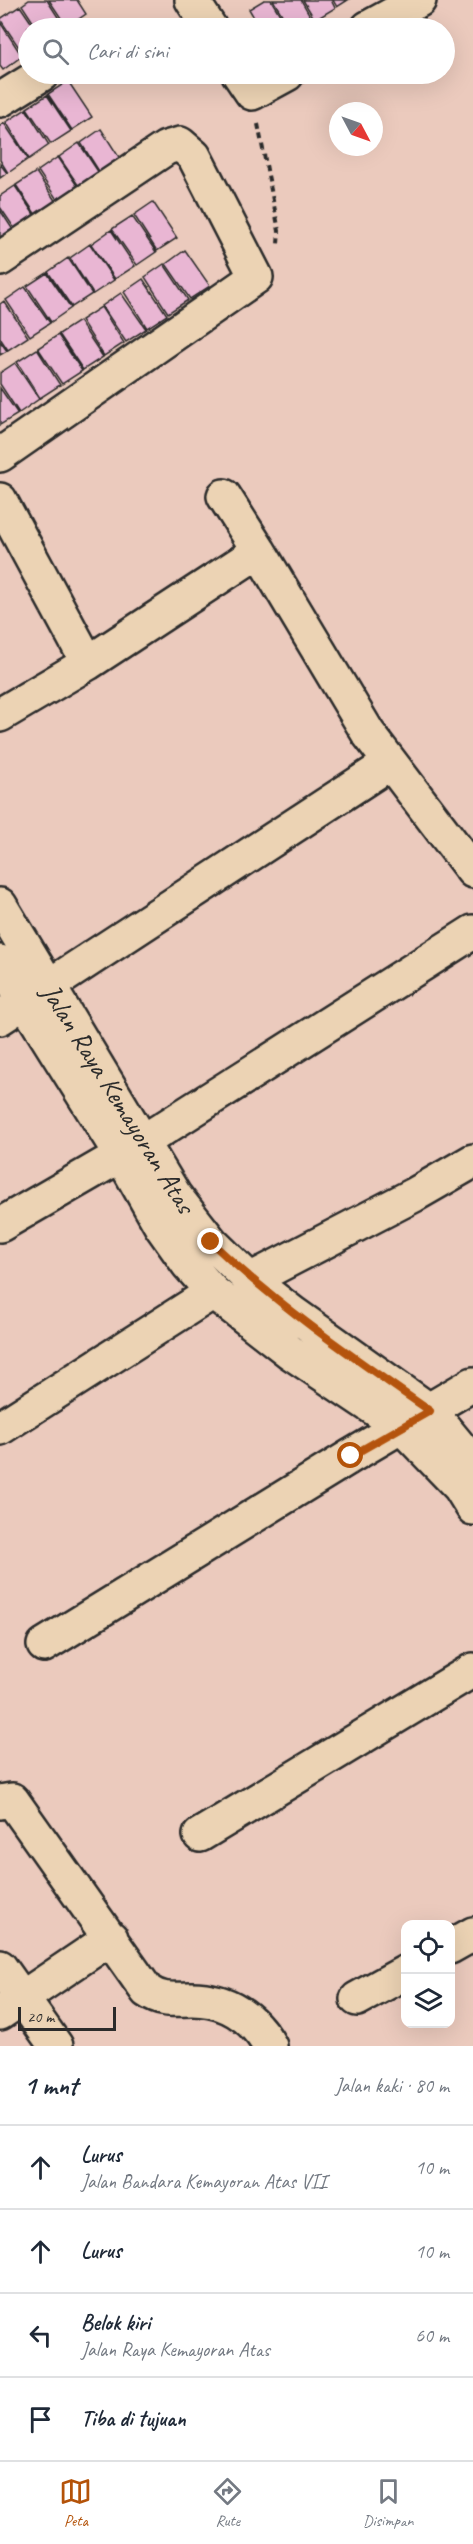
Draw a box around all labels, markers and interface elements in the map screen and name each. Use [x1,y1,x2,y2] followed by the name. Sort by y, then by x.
[18,18,455,84] search box
[39,35,72,68] icon: search
[87,37,168,65] text: Cari di sini
[329,102,383,156] north arrow
[33,975,205,1222] street label: Jalan Raya Kemayoran Atas
[197,1228,223,1254] route end
[337,1442,363,1468] route start
[401,1920,455,2028] map controls
[401,1920,455,1974] button: locate
[401,1974,455,2028] button: layers
[18,2004,116,2032] scale bar
[27,2007,54,2027] text: 20 m
[24,2069,77,2102] text: 1 mnt
[335,2073,449,2098] text: Jalan kaki · 80 m
[81,2141,121,2169] text: Lurus
[24,2151,57,2184] icon: ahead
[415,2155,449,2180] text: 10 m
[81,2169,327,2194] text: Jalan Bandara Kemayoran Atas VII
[24,2235,57,2268] icon: ahead
[81,2237,121,2265] text: Lurus
[415,2239,449,2264] text: 10 m
[81,2309,150,2337] text: Belok kiri
[24,2319,57,2352] icon: left
[415,2323,449,2348] text: 60 m
[81,2337,270,2362] text: Jalan Raya Kemayoran Atas
[24,2403,57,2436] icon: arrive
[81,2405,186,2433] text: Tiba di tujuan
[59,2475,92,2531] tab: Peta
[211,2475,244,2531] tab: Rute
[363,2475,414,2531] tab: Disimpan

